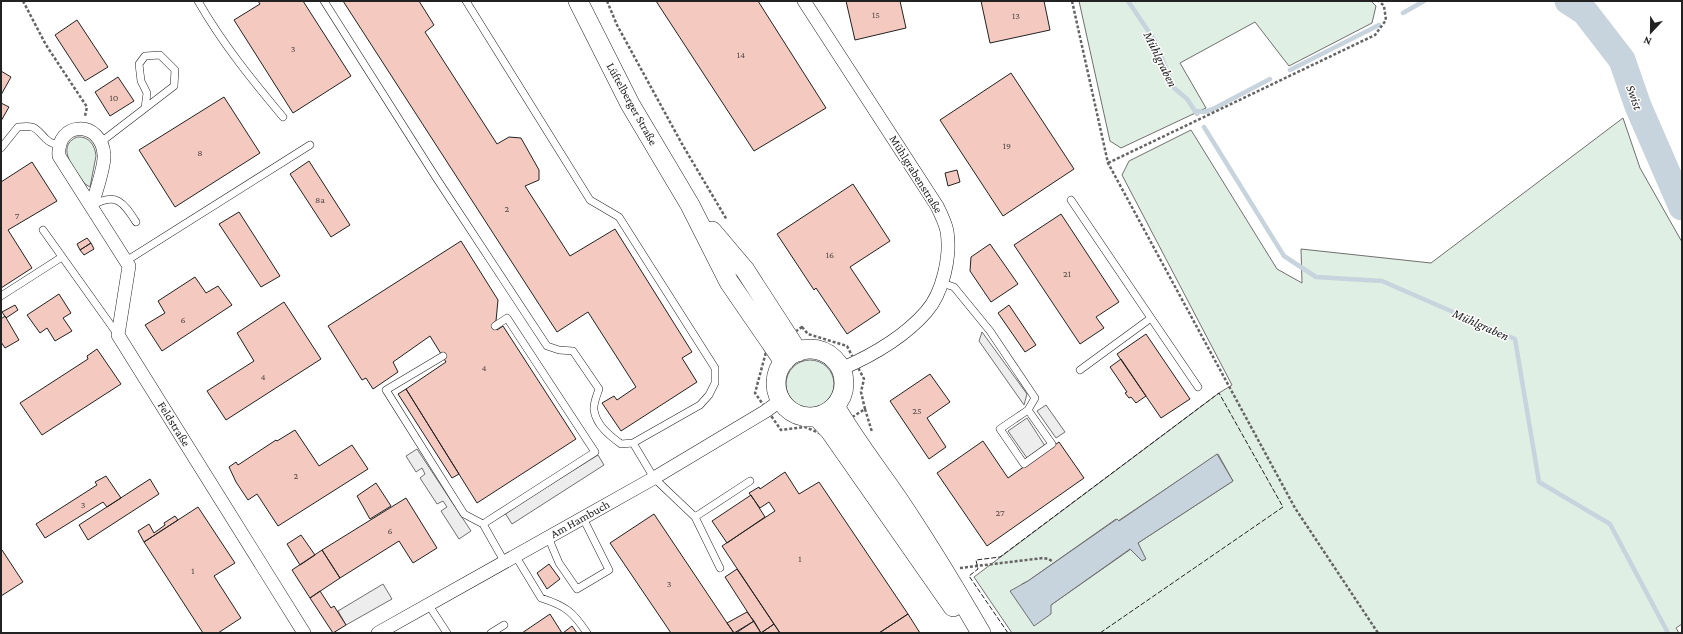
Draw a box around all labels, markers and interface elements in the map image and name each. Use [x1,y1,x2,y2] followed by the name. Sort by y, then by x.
[872,9,880,20] house number: 15
[1012,10,1020,21] house number: 13
[1631,12,1671,52] north arrow
[1140,28,1181,90] water label: Mühlgraben
[1641,34,1653,48] text: N
[291,43,296,54] house number: 3
[737,49,745,60] house number: 14
[604,60,660,148] street label: Lüftelberger Straße
[1623,83,1646,112] water label: Swist
[110,92,119,103] house number: 10
[886,132,946,216] street label: Mühlgrabenstraße
[1003,140,1011,151] house number: 19
[197,147,203,158] house number: 8
[315,194,325,205] house number: 8a
[505,203,510,214] house number: 2
[15,210,20,221] house number: 7
[826,249,834,260] house number: 16
[1063,268,1071,279] house number: 21
[1449,305,1512,344] water label: Mühlgraben
[180,314,186,325] house number: 6
[481,362,487,373] house number: 4
[260,371,266,382] house number: 4
[155,399,193,449] street label: Feldstraße
[912,405,922,416] house number: 25
[294,470,299,481] house number: 2
[548,497,613,541] street label: Am Hambuch
[81,499,86,510] house number: 3
[995,507,1005,518] house number: 27
[387,525,393,536] house number: 6
[798,553,802,564] house number: 1
[191,565,195,576] house number: 1
[667,578,672,589] house number: 3

